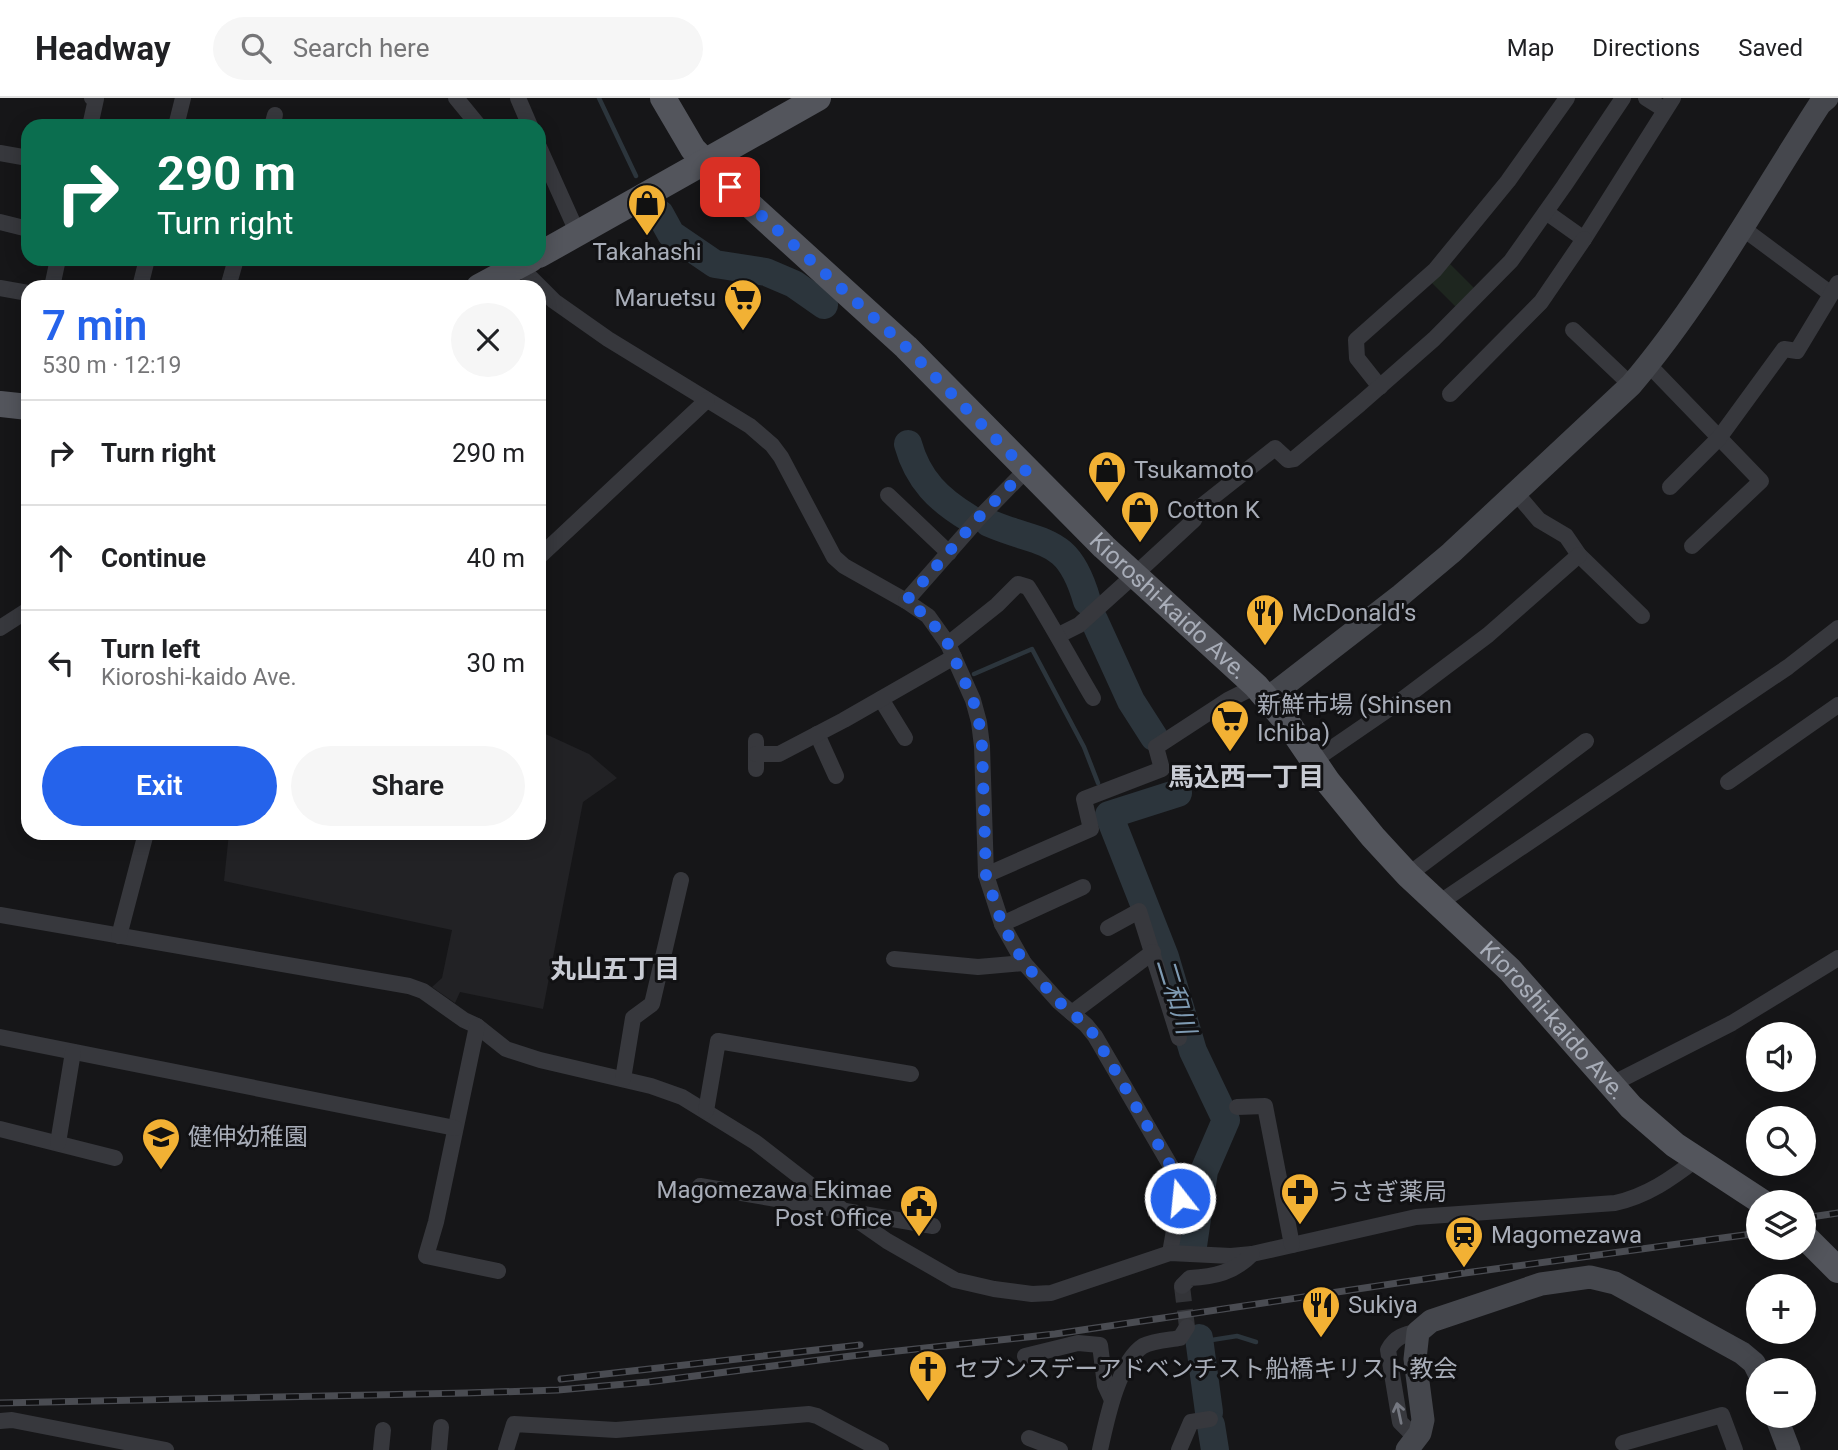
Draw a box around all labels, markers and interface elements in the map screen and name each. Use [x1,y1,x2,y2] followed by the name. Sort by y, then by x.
[213,17,703,80] search box
[35,29,171,68] text: Headway
[237,29,275,67] icon: search
[293,33,429,63] text: Search here
[1507,34,1554,62] text: Map
[1592,34,1700,62] text: Directions
[1738,34,1803,62] text: Saved
[157,145,296,202] text: 290 m
[42,147,133,238] icon: right
[700,157,760,217] pin
[711,168,749,206] icon: arrive
[626,182,668,237] shop icon: Takahashi
[157,204,293,242] text: Turn right
[593,238,701,266] place label: Takahashi
[722,277,764,332] supermarket icon: Maruetsu
[614,284,716,312] place label: Maruetsu
[42,301,147,350] text: 7 min
[451,303,525,377] button: close
[42,352,181,379] text: 530 m · 12:19
[42,434,80,472] icon: right
[101,438,216,468] text: Turn right
[452,438,525,468] text: 290 m
[1086,449,1128,504] shop icon: Tsukamoto
[1134,456,1254,484] place label: Tsukamoto
[1119,489,1161,544] shop icon: Cotton K
[1167,496,1261,524] place label: Cotton K
[1084,527,1253,685] street label: Kioroshi-kaido Ave.
[42,539,80,577] icon: ahead
[101,543,206,573] text: Continue
[467,543,525,573] text: 40 m
[1244,592,1286,647] restaurant icon: McDonald's
[1292,599,1416,627] place label: McDonald's
[101,634,200,664] text: Turn left
[42,644,80,682] icon: left
[467,648,525,678] text: 30 m
[101,664,297,691] text: Kioroshi-kaido Ave.
[1257,691,1452,747] place label: 新鮮市場 (Shinsen Ichiba)
[1209,698,1251,753] supermarket icon: 新鮮市場 (Shinsen Ichiba)
[42,746,277,826] button: Exit
[291,746,525,826] button: Share
[1168,762,1324,792] district label: 馬込西一丁目
[1474,935,1632,1105] street label: Kioroshi-kaido Ave.
[550,954,680,984] district label: 丸山五丁目
[1150,954,1203,1041] water label: 二和川
[1746,1022,1816,1428] map controls
[1746,1022,1816,1092] button: sound
[1746,1106,1816,1176] button: search
[140,1116,182,1171] school or university icon: 健伸幼稚園
[188,1123,308,1151] place label: 健伸幼稚園
[1143,1161,1217,1235] position arrow
[1279,1171,1321,1226] pharmacy icon: うさぎ薬局
[657,1176,892,1232] place label: Magomezawa Ekimae Post Office
[1327,1178,1447,1206] place label: うさぎ薬局
[898,1183,940,1238] public building icon: Magomezawa Ekimae Post Office
[1746,1190,1816,1260] button: layers
[1443,1214,1485,1269] station icon: Magomezawa
[1491,1221,1642,1249] place label: Magomezawa
[1746,1274,1816,1344] button: +
[1300,1284,1342,1339] restaurant icon: Sukiya
[1348,1291,1418,1319] place label: Sukiya
[907,1348,949,1403] church icon: セブンスデーアドベンチスト船橋キリスト教会
[955,1355,1458,1383] place label: セブンスデーアドベンチスト船橋キリスト教会
[1746,1358,1816,1428] button: −
[1391,1402,1405,1425] one-way arrow

